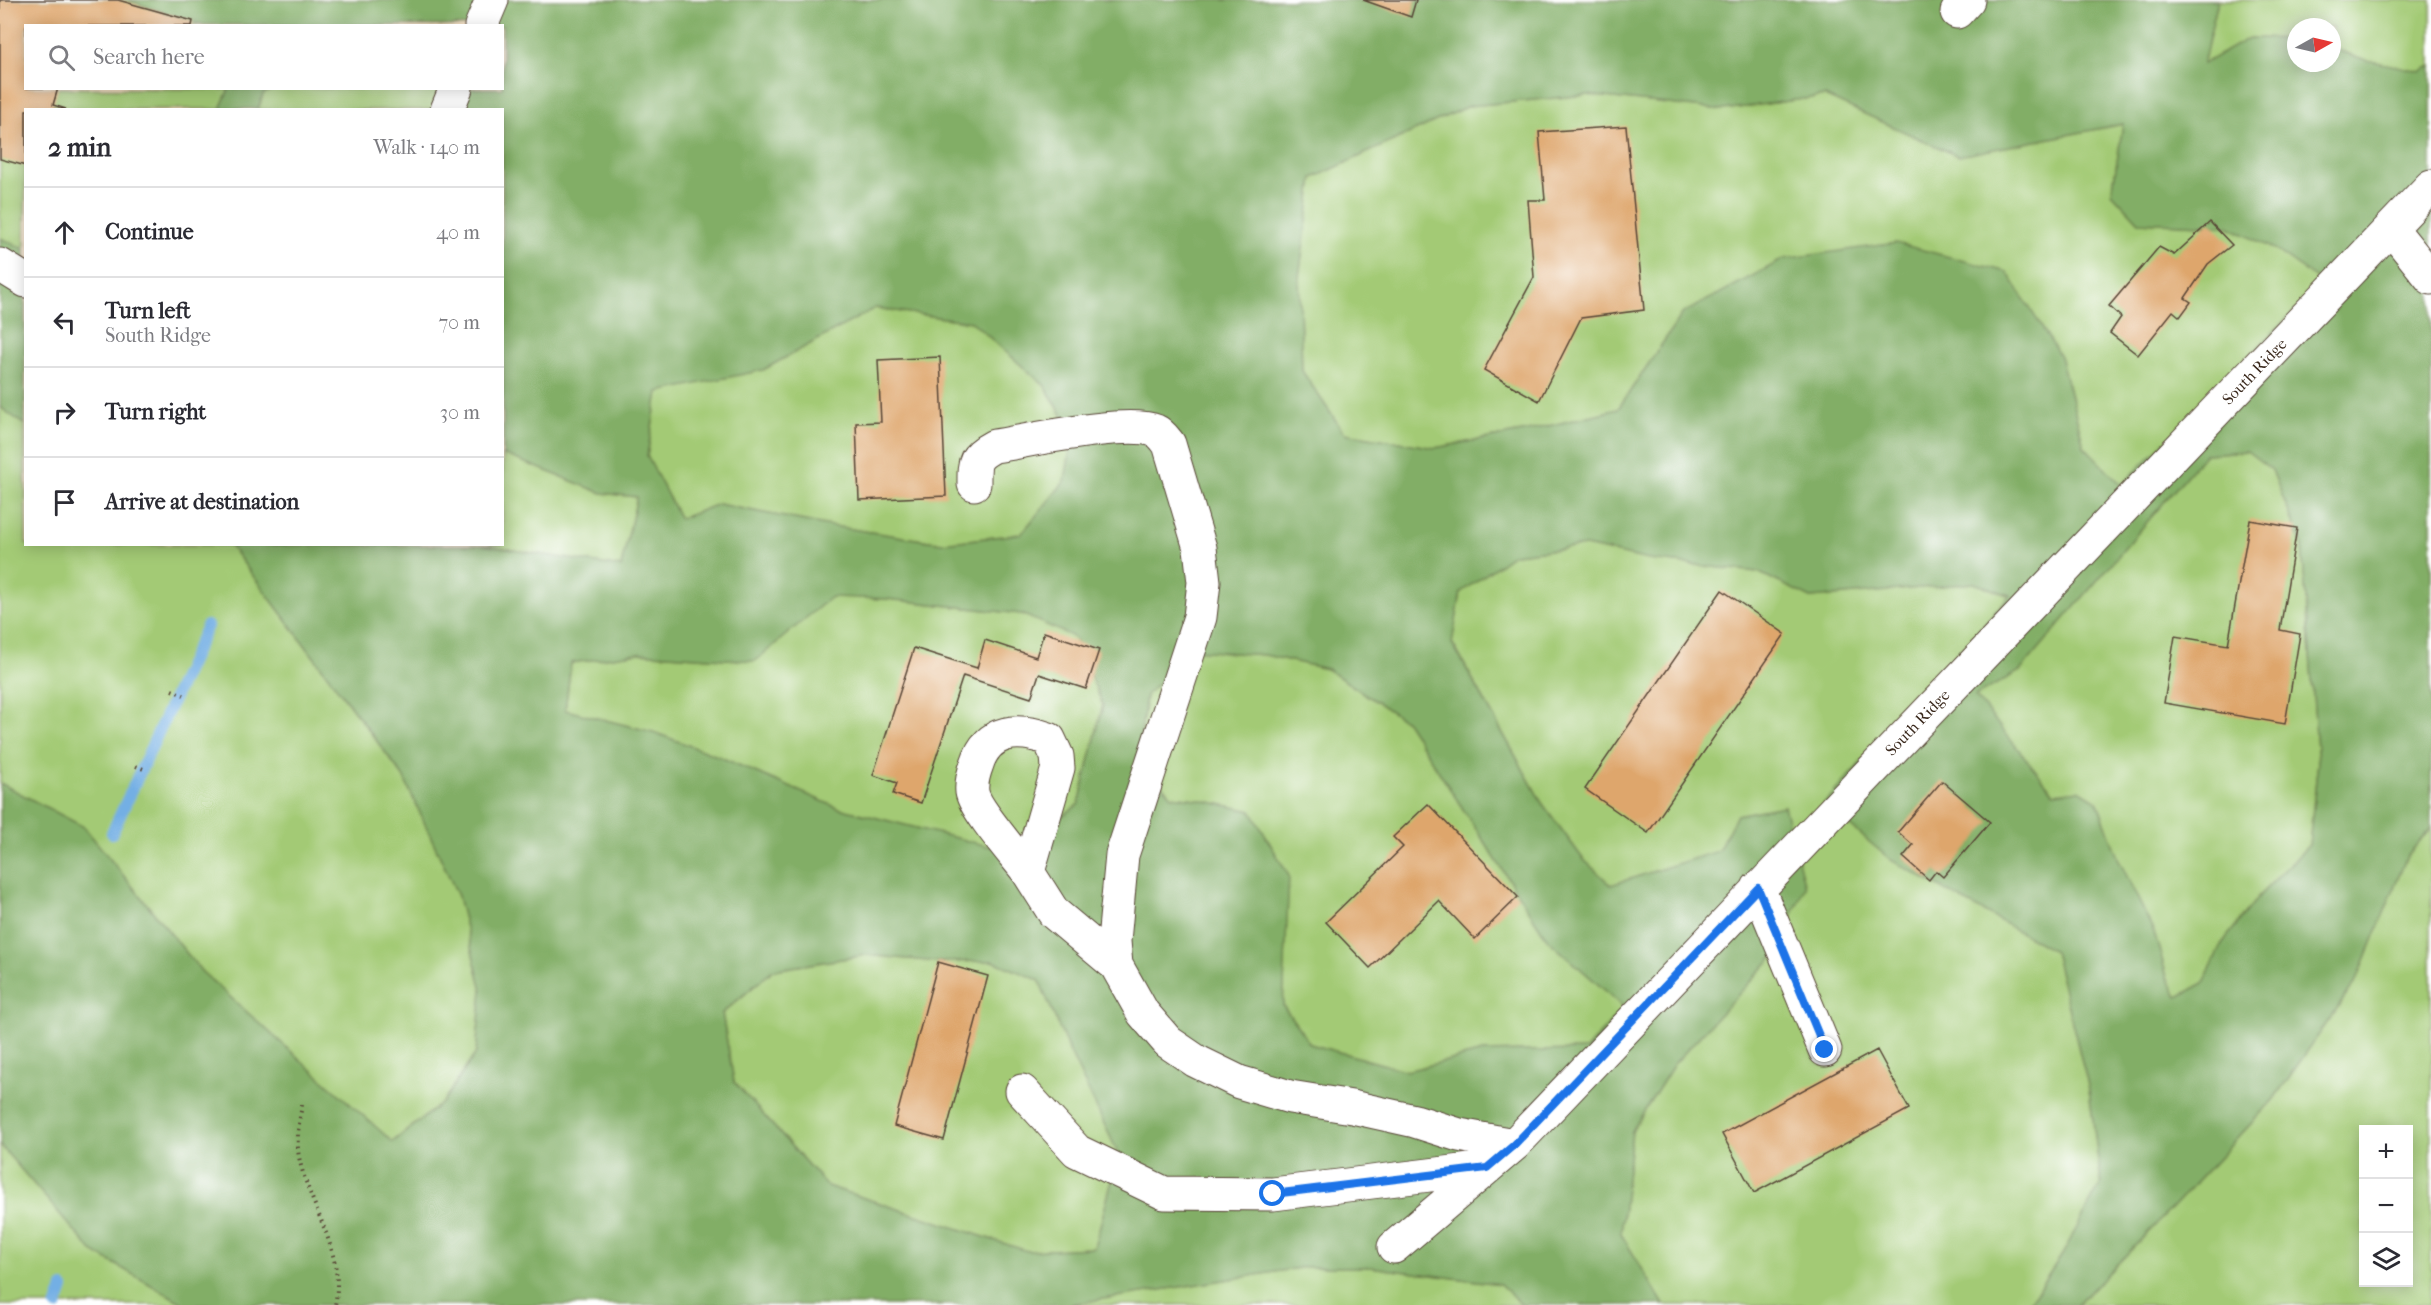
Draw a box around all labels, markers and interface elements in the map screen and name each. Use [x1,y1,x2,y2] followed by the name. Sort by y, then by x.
[2287,18,2341,72] north arrow
[24,24,504,90] search box
[45,41,78,74] icon: search
[93,44,205,70] text: Search here
[48,132,111,163] text: 2 min
[373,136,480,159] text: Walk · 140 m
[48,216,81,249] icon: ahead
[105,219,194,245] text: Continue
[436,221,480,244] text: 40 m
[105,298,191,324] text: Turn left
[48,306,81,339] icon: left
[438,311,480,334] text: 70 m
[105,324,211,347] text: South Ridge
[2218,334,2291,408] street label: South Ridge
[48,396,81,429] icon: right
[105,399,206,425] text: Turn right
[440,401,480,424] text: 30 m
[48,486,81,519] icon: arrive
[105,489,299,515] text: Arrive at destination
[1881,685,1954,759] street label: South Ridge
[1811,1036,1837,1062] route end
[2359,1125,2413,1287] map controls
[2359,1125,2413,1179] button: +
[2359,1179,2413,1233] button: −
[1259,1180,1285,1206] route start
[2359,1233,2413,1287] button: layers

